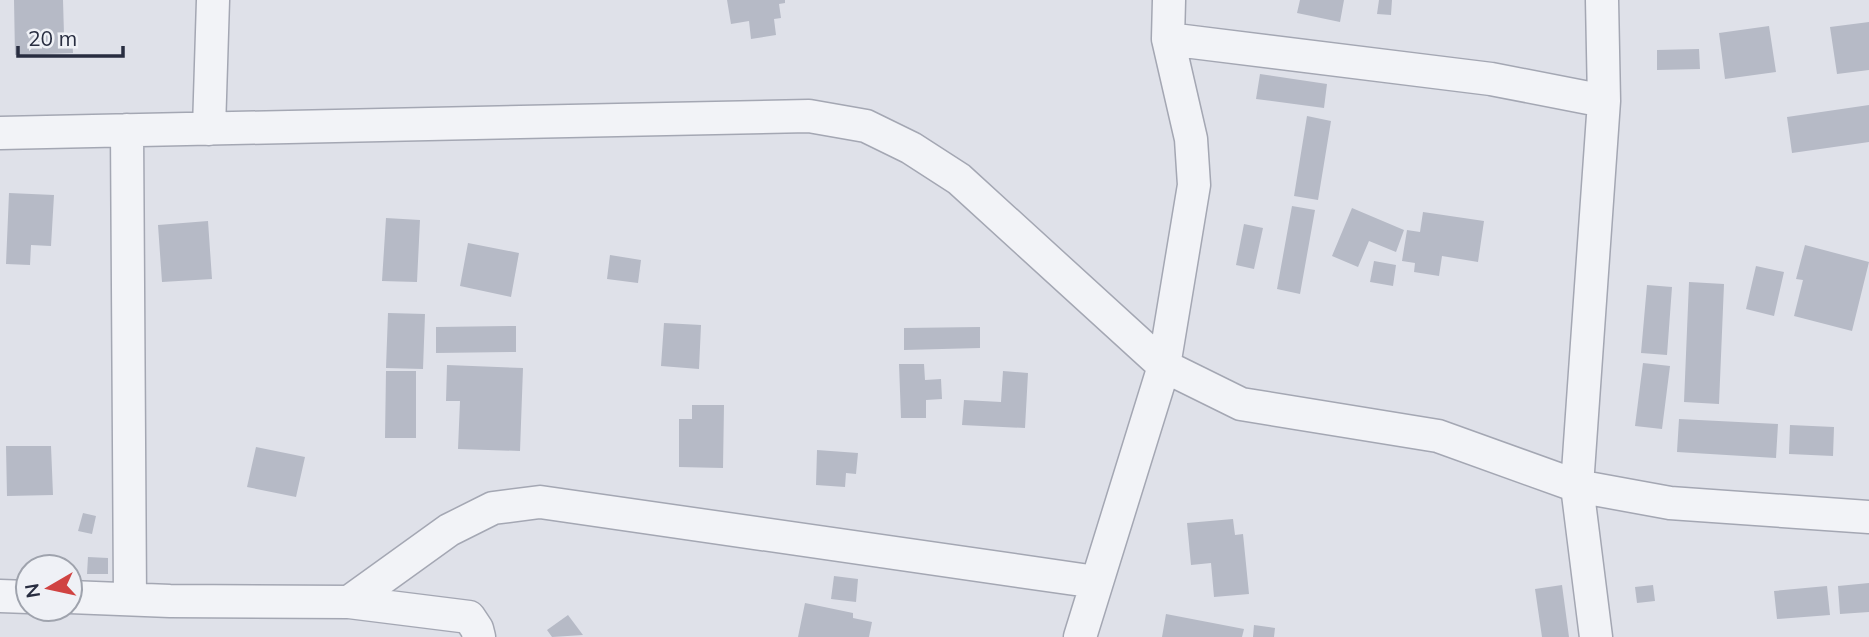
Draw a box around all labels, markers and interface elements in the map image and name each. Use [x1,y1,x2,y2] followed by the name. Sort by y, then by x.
[18,14,122,58] scale bar
[28,25,77,51] text: 20 m
[14,553,84,623] north arrow
[19,582,45,600] text: N

